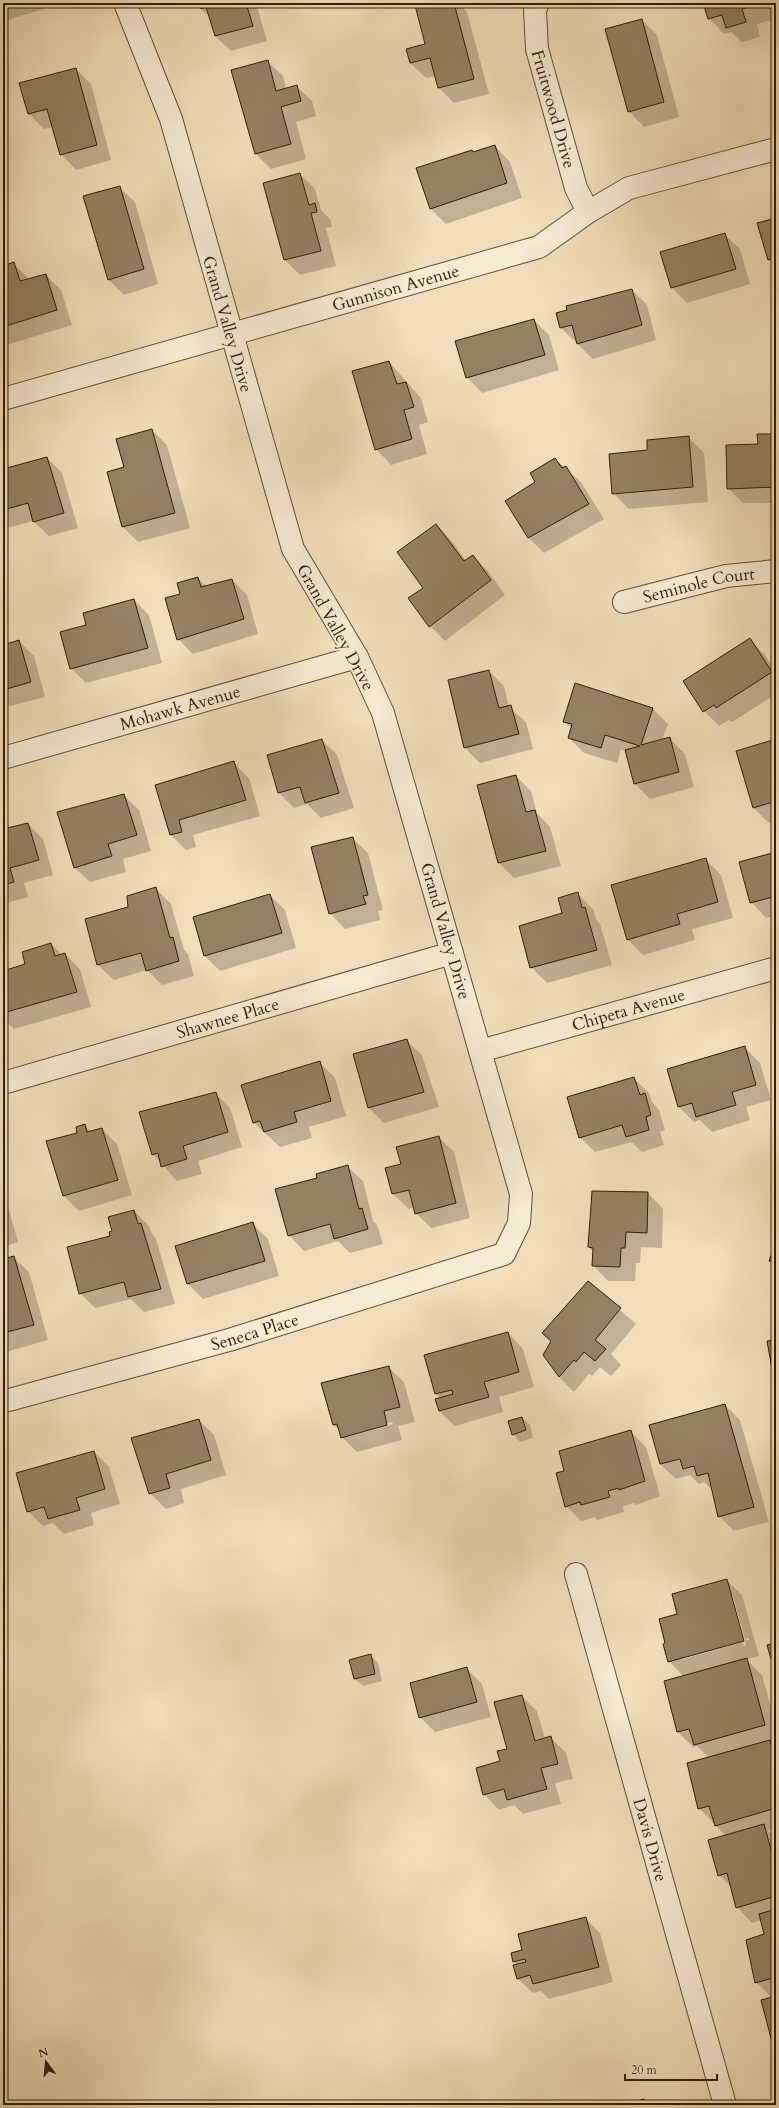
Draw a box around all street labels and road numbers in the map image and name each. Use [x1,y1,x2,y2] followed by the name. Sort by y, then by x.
[526,47,581,171] street label: Fruitwood Drive
[197,253,258,395] street label: Grand Valley Drive
[329,259,462,317] street label: Gunnison Avenue
[291,560,380,695] street label: Grand Valley Drive
[641,562,756,609] street label: Seminole Court
[117,680,243,736] street label: Mohawk Avenue
[415,860,476,1002] street label: Grand Valley Drive
[569,983,688,1037] street label: Chipeta Avenue
[174,993,282,1044] street label: Shawnee Place
[208,1308,302,1356] street label: Seneca Place
[627,1795,673,1884] street label: Davis Drive

